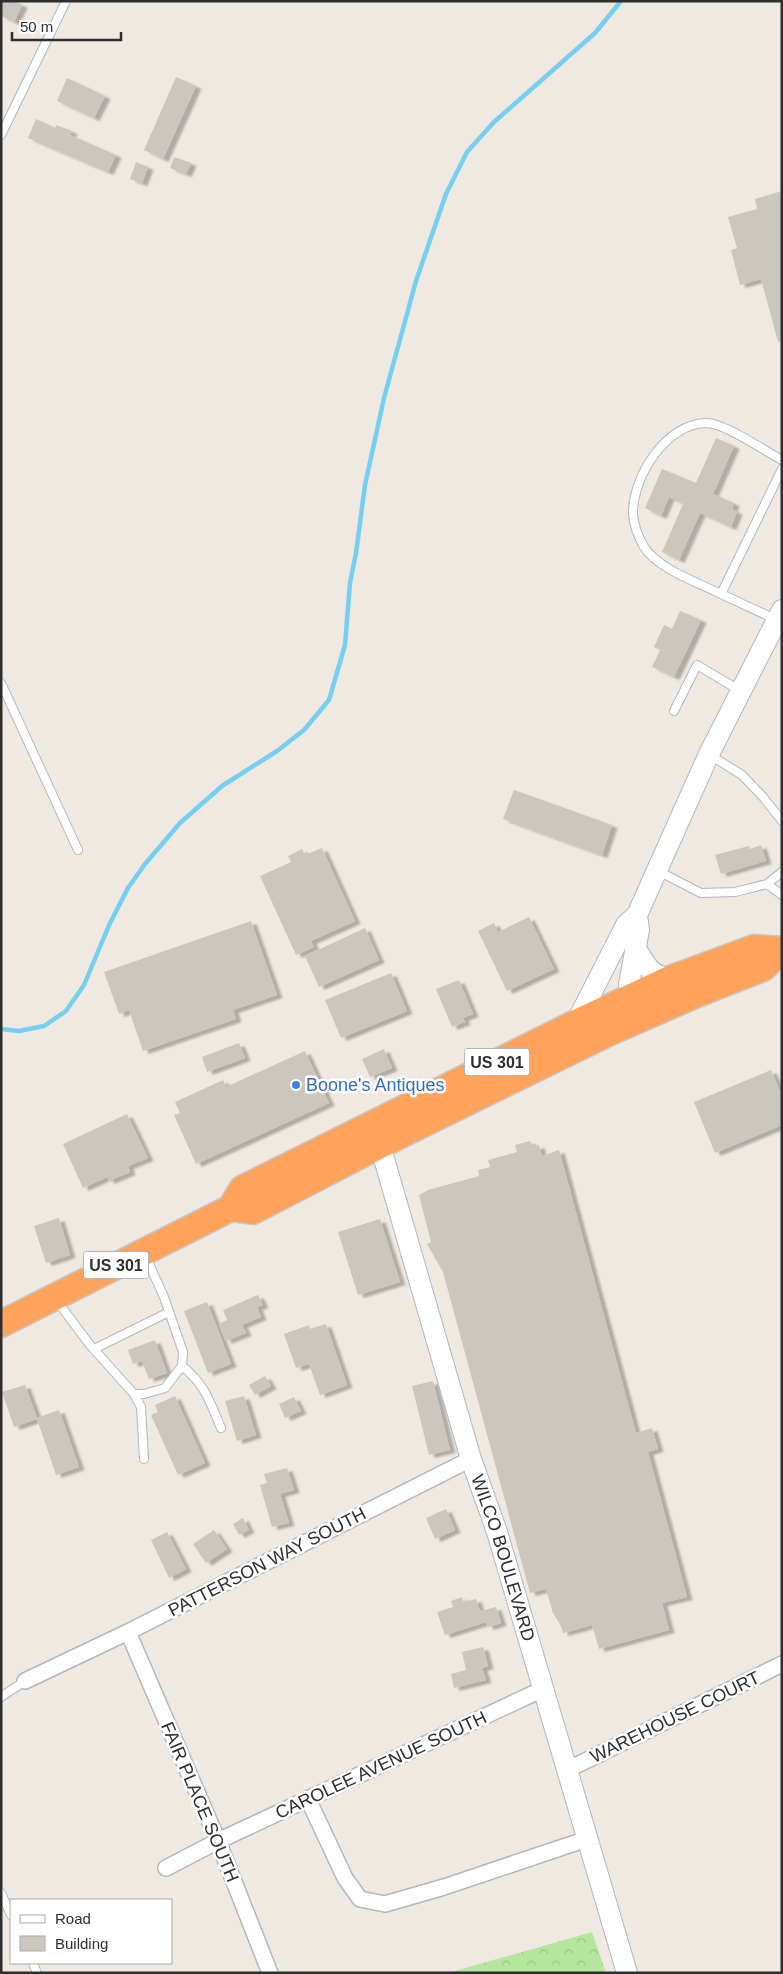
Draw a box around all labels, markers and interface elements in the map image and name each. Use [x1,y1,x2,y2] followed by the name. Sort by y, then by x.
[12,10,121,42] scale bar
[20,18,53,35] text: 50 m
[464,1048,530,1076] road number: US 301
[306,1075,445,1095] place label: Boone's Antiques
[290,1079,302,1091] marker: Boone's Antiques
[84,1252,148,1278] road number: US 301
[467,1472,539,1644] street label: WILCO BOULEVARD
[165,1503,369,1621] street label: PATTERSON WAY SOUTH
[587,1667,763,1767] street label: WAREHOUSE COURT
[272,1707,490,1823] street label: CAROLEE AVENUE SOUTH
[157,1719,243,1885] street label: FAIR PLACE SOUTH
[10,1899,172,1964] legend
[55,1910,91,1927] text: Road
[55,1935,108,1952] text: Building

